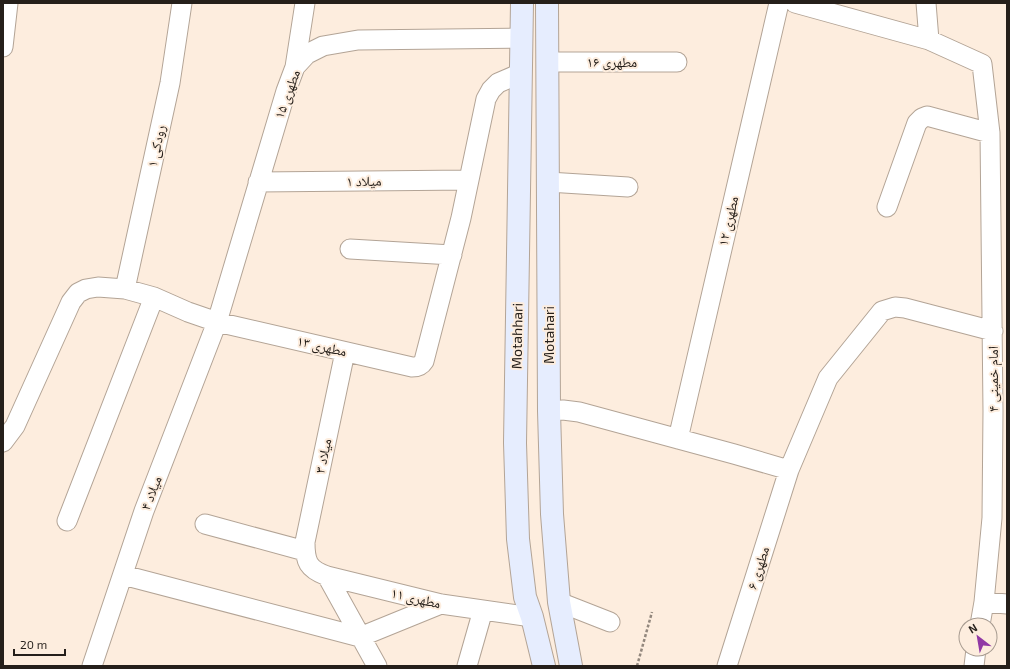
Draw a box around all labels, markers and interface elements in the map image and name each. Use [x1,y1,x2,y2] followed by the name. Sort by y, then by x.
[587,53,637,71] street label: مطهری ۱۶
[270,67,304,121] street label: مطهری ۱۵
[143,123,169,169] street label: رودکی ۱
[346,172,382,190] street label: میلاد ۱
[714,194,742,248] street label: مطهری ۱۲
[507,303,526,369] street label: Motahhari
[540,306,557,364] street label: Motahari
[295,332,349,360] street label: مطهری ۱۳
[984,346,1003,412] street label: امام خمینی ۴
[311,437,335,475] street label: میلاد ۳
[136,473,165,512] street label: میلاد ۴
[743,544,773,592] street label: مطهری ۶
[389,584,443,612] street label: مطهری ۱۱
[958,617,998,657] north arrow
[966,620,979,636] text: N
[14,631,65,657] scale bar
[20,637,47,651] text: 20 m

